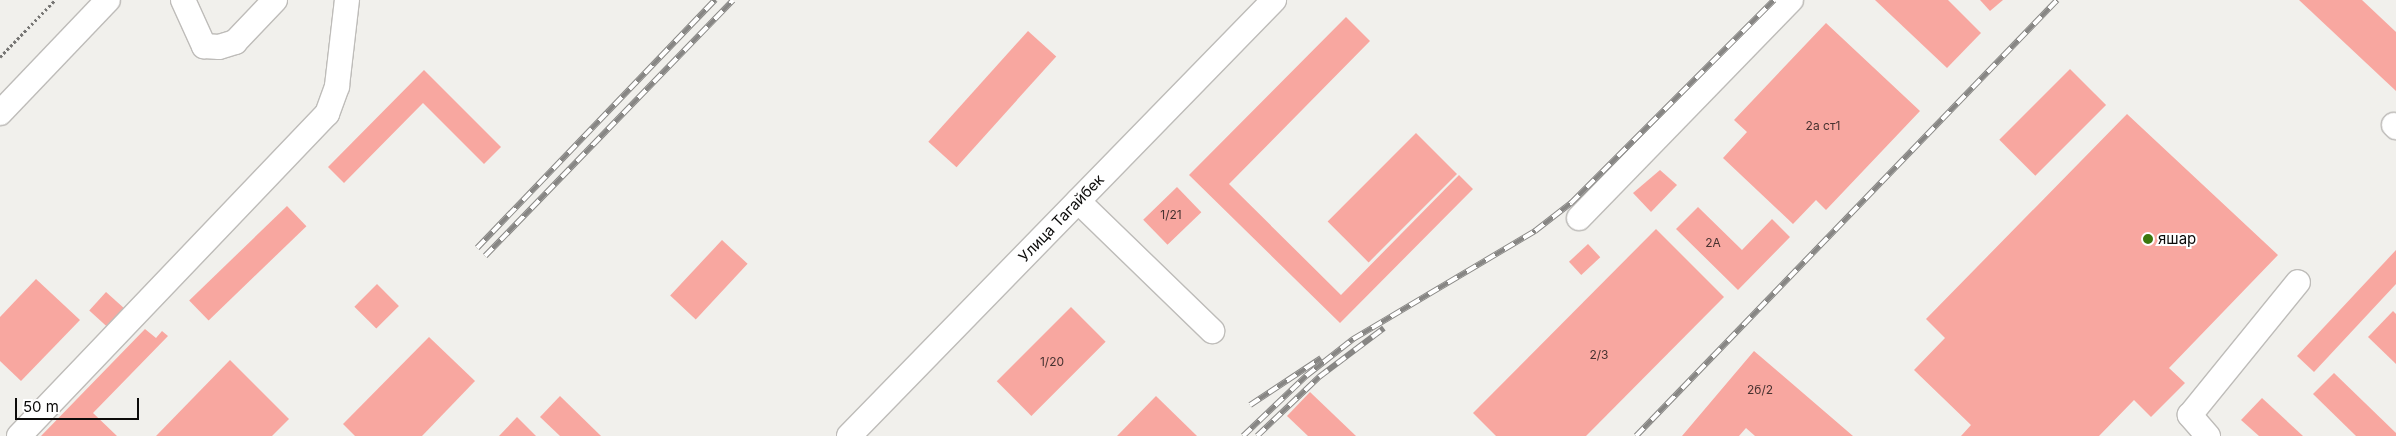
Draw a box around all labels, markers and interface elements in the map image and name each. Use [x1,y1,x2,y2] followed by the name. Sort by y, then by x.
[1806,119,1840,133] house number: 2а ст1
[1015,170,1107,266] street label: Улица Тагайбек
[1160,208,1182,222] house number: 1/21
[2158,230,2196,248] place label: яшар
[2142,233,2154,245] marker: яшар
[1705,236,1721,250] house number: 2А
[1589,348,1609,362] house number: 2/3
[1040,355,1064,369] house number: 1/20
[1747,383,1773,397] house number: 2б/2
[18,388,141,420] scale bar
[23,397,59,416] text: 50 m

